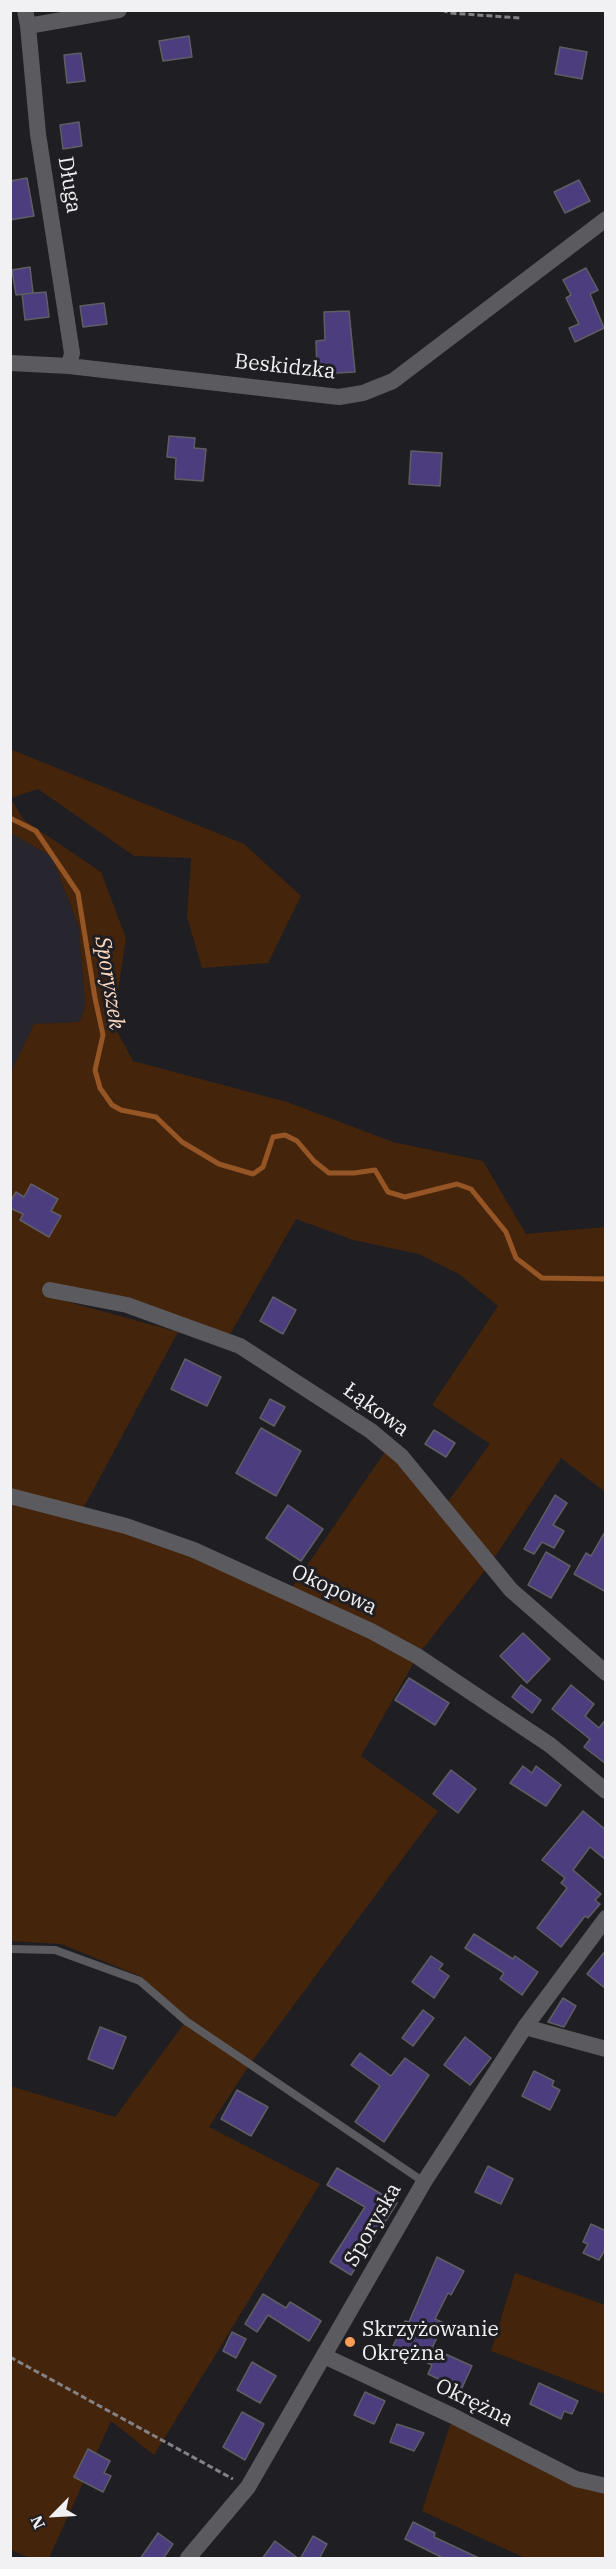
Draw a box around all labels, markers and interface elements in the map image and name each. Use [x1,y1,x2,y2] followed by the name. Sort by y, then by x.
[52,155,86,215] street label: Długa
[233,349,337,385] street label: Beskidzka
[89,934,129,1032] water label: Sporyszek
[338,1378,414,1442] street label: Łąkowa
[287,1559,381,1621] street label: Okopowa
[339,2179,407,2271] street label: Sporyska
[362,2317,499,2367] place label: Skrzyżowanie Okrężna
[343,2335,357,2349] marker: Skrzyżowanie Okrężna
[431,2373,517,2433] street label: Okrężna
[24,2485,84,2545] north arrow
[26,2512,49,2532] text: N

